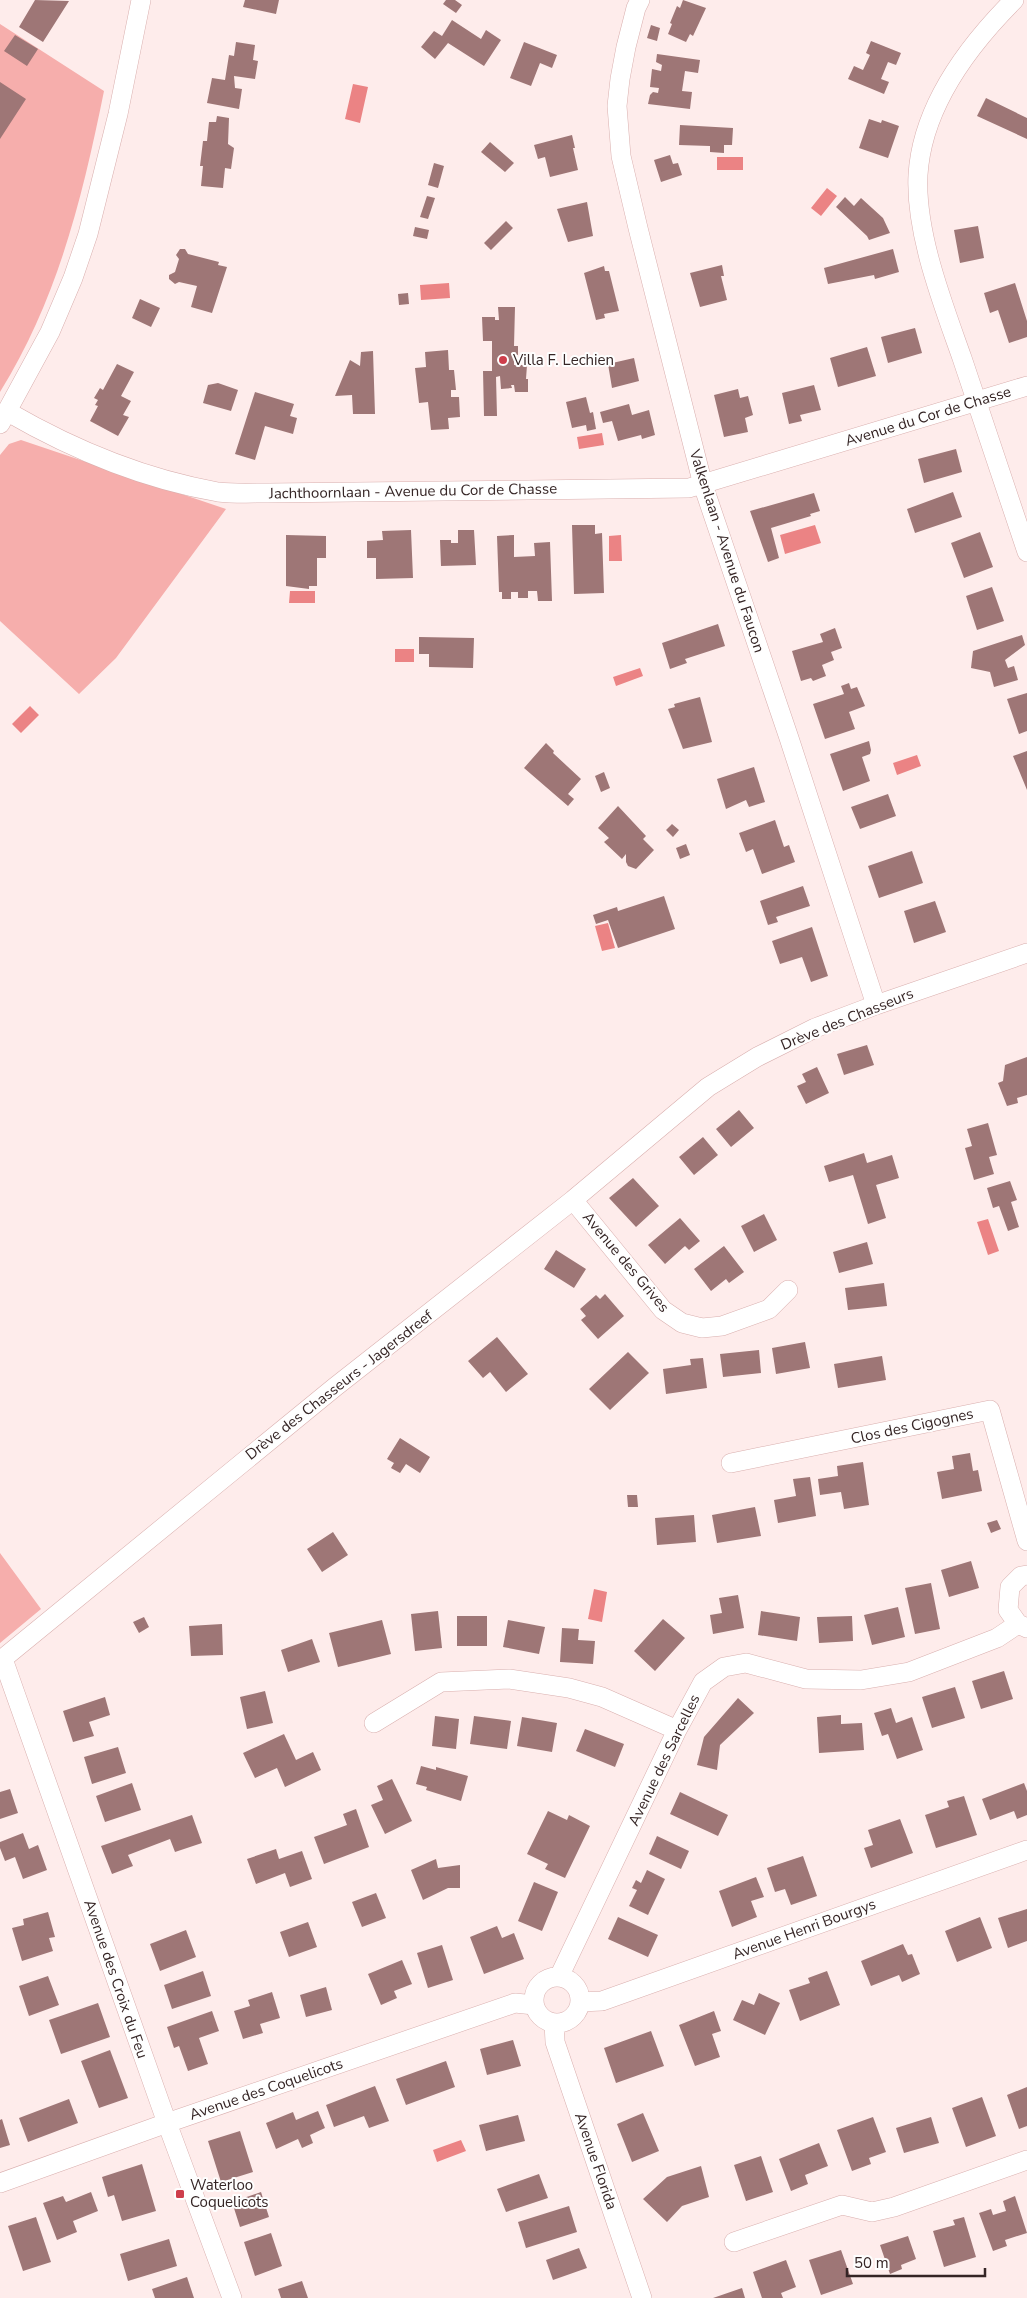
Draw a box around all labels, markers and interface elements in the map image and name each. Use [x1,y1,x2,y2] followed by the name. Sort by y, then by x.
[512,350,614,370] place label: Villa F. Lechien
[497,354,509,366] marker: Villa F. Lechien
[843,381,1013,451] street label: Avenue du Cor de Chasse
[684,446,769,655] street label: Valkenlaan - Avenue du Faucon
[268,478,557,504] street label: Jachthoornlaan - Avenue du Cor de Chasse
[778,983,916,1055] street label: Drève des Chasseurs
[578,1208,674,1316] street label: Avenue des Grives
[241,1305,438,1464] street label: Drève des Chasseurs - Jagersdreef
[849,1403,975,1449] street label: Clos des Cigognes
[623,1691,705,1829] street label: Avenue des Sarcelles
[730,1894,878,1964] street label: Avenue Henri Bourgys
[79,1897,153,2061] street label: Avenue des Croix du Feu
[187,2053,345,2125] street label: Avenue des Coquelicots
[570,2110,622,2212] street label: Avenue Florida
[190,2175,269,2212] place label: Waterloo Coquelicots
[174,2188,186,2200] marker: Waterloo Coquelicots
[847,2246,984,2278] scale bar
[854,2253,889,2273] text: 50 m

